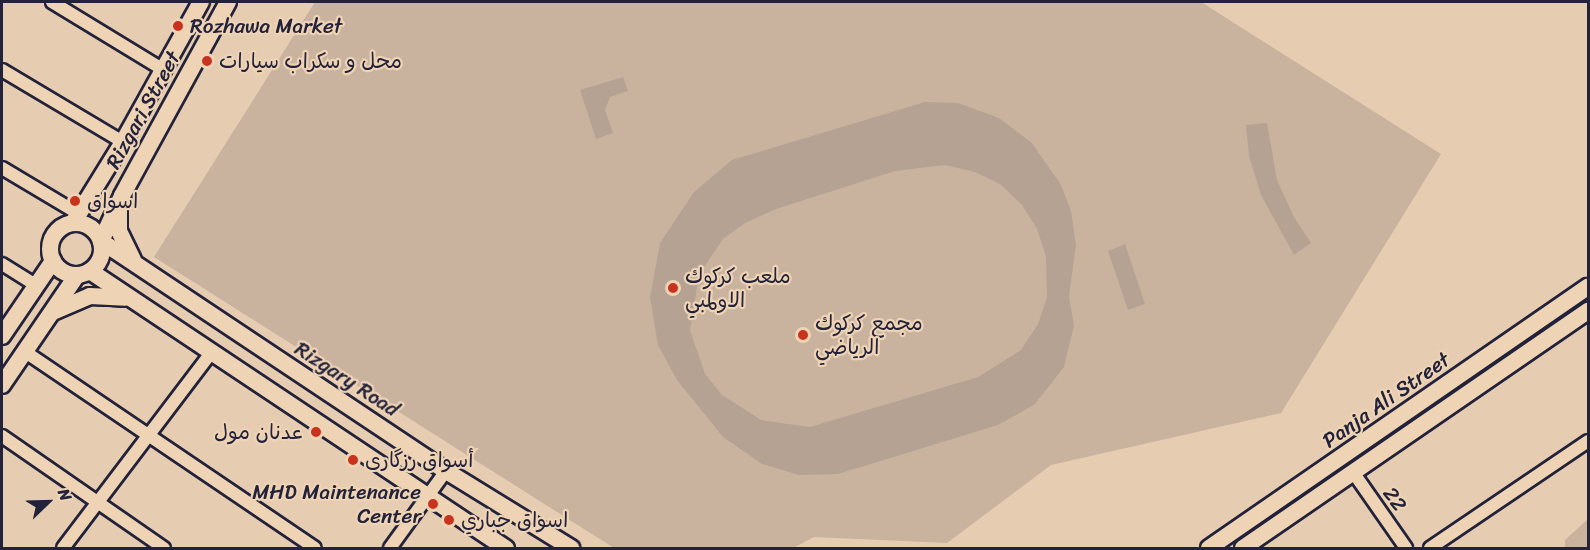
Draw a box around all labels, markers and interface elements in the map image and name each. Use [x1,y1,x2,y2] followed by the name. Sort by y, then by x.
[190,13,342,39] place label: Rozhawa Market
[171,19,185,33] marker: Rozhawa Market
[100,47,186,173] street label: Rizgari Street
[219,48,402,74] place label: محل و سكراب سيارات
[200,54,214,68] marker: محل و سكراب سيارات
[87,188,138,214] place label: اسواق
[68,194,82,208] marker: اسواق
[685,263,791,313] place label: ملعب كركوك الاولمبي
[666,281,680,295] marker: ملعب كركوك الاولمبي
[815,310,923,360] place label: مجمع كركوك الرياضي
[796,328,810,342] marker: مجمع كركوك الرياضي
[290,336,404,422] street label: Rizgary Road
[1318,347,1454,453] street label: Panja Ali Street
[214,419,304,445] place label: عدنان مول
[309,425,323,439] marker: عدنان مول
[365,447,473,473] place label: أسواق رزگارى
[346,453,360,467] marker: أسواق رزگارى
[18,472,78,532] north arrow
[252,479,421,529] place label: MHD Maintenance Center
[1378,482,1412,516] street label: 22
[50,484,81,506] text: N
[426,497,440,511] marker: MHD Maintenance Center
[461,507,568,533] place label: اسواق جباري
[442,513,456,527] marker: اسواق جباري

